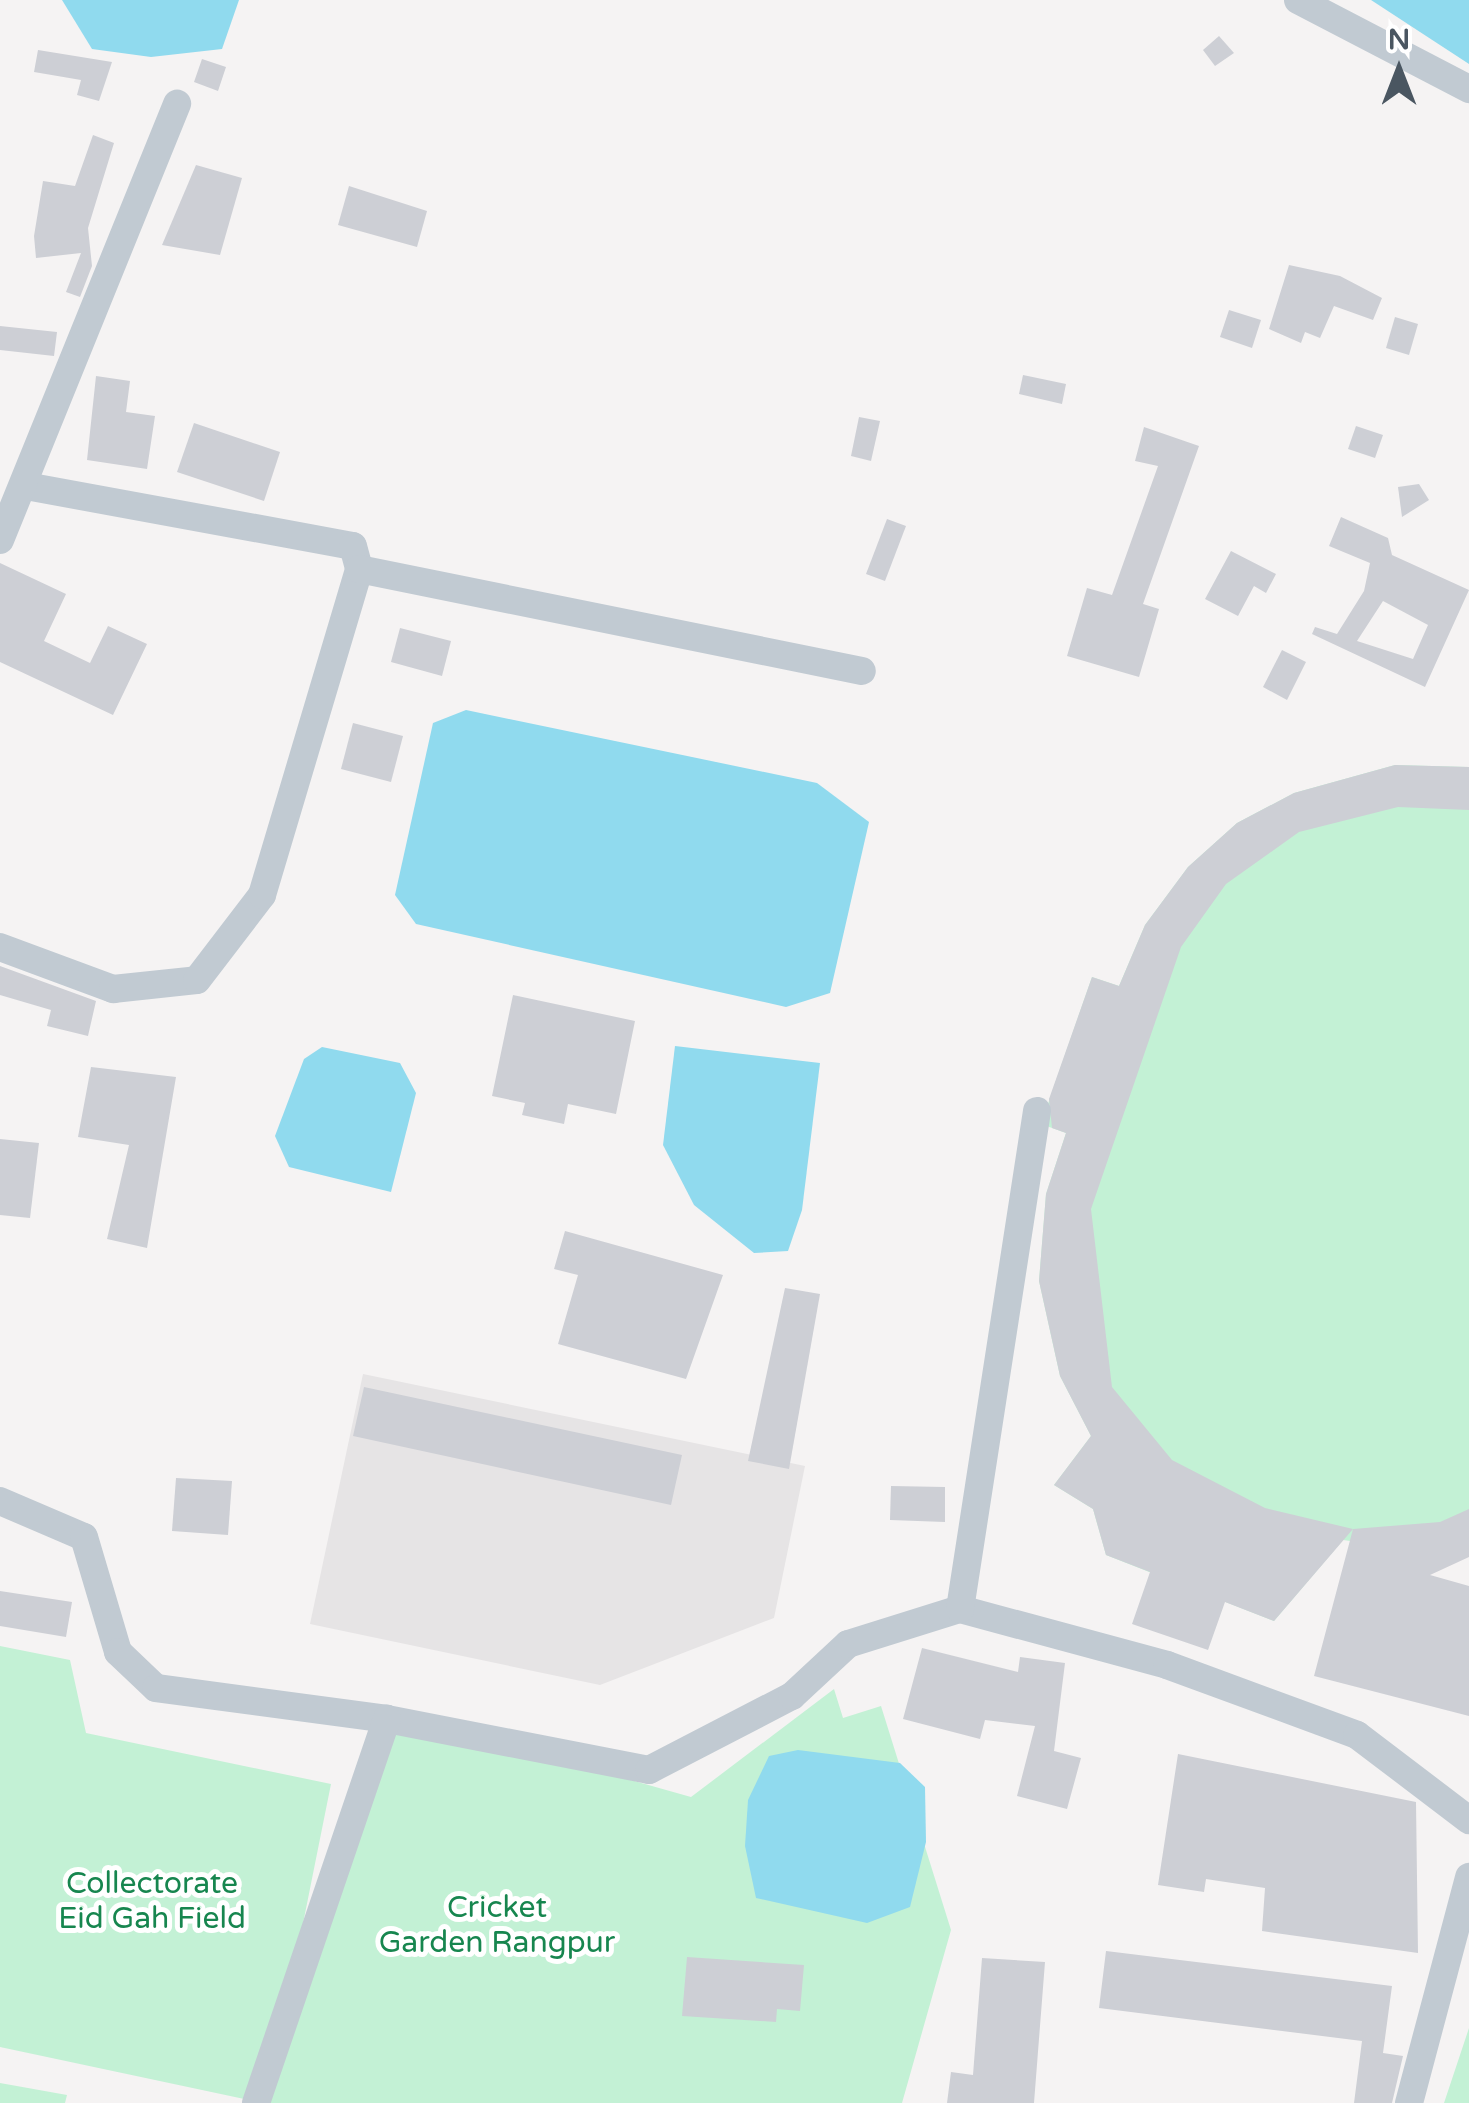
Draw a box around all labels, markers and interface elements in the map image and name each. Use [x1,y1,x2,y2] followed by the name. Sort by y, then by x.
[1349,20,1449,120] north arrow
[1388,23,1410,57] text: N
[58,1866,246,1936] park label: Collectorate Eid Gah Field
[379,1890,615,1960] park label: Cricket Garden Rangpur

